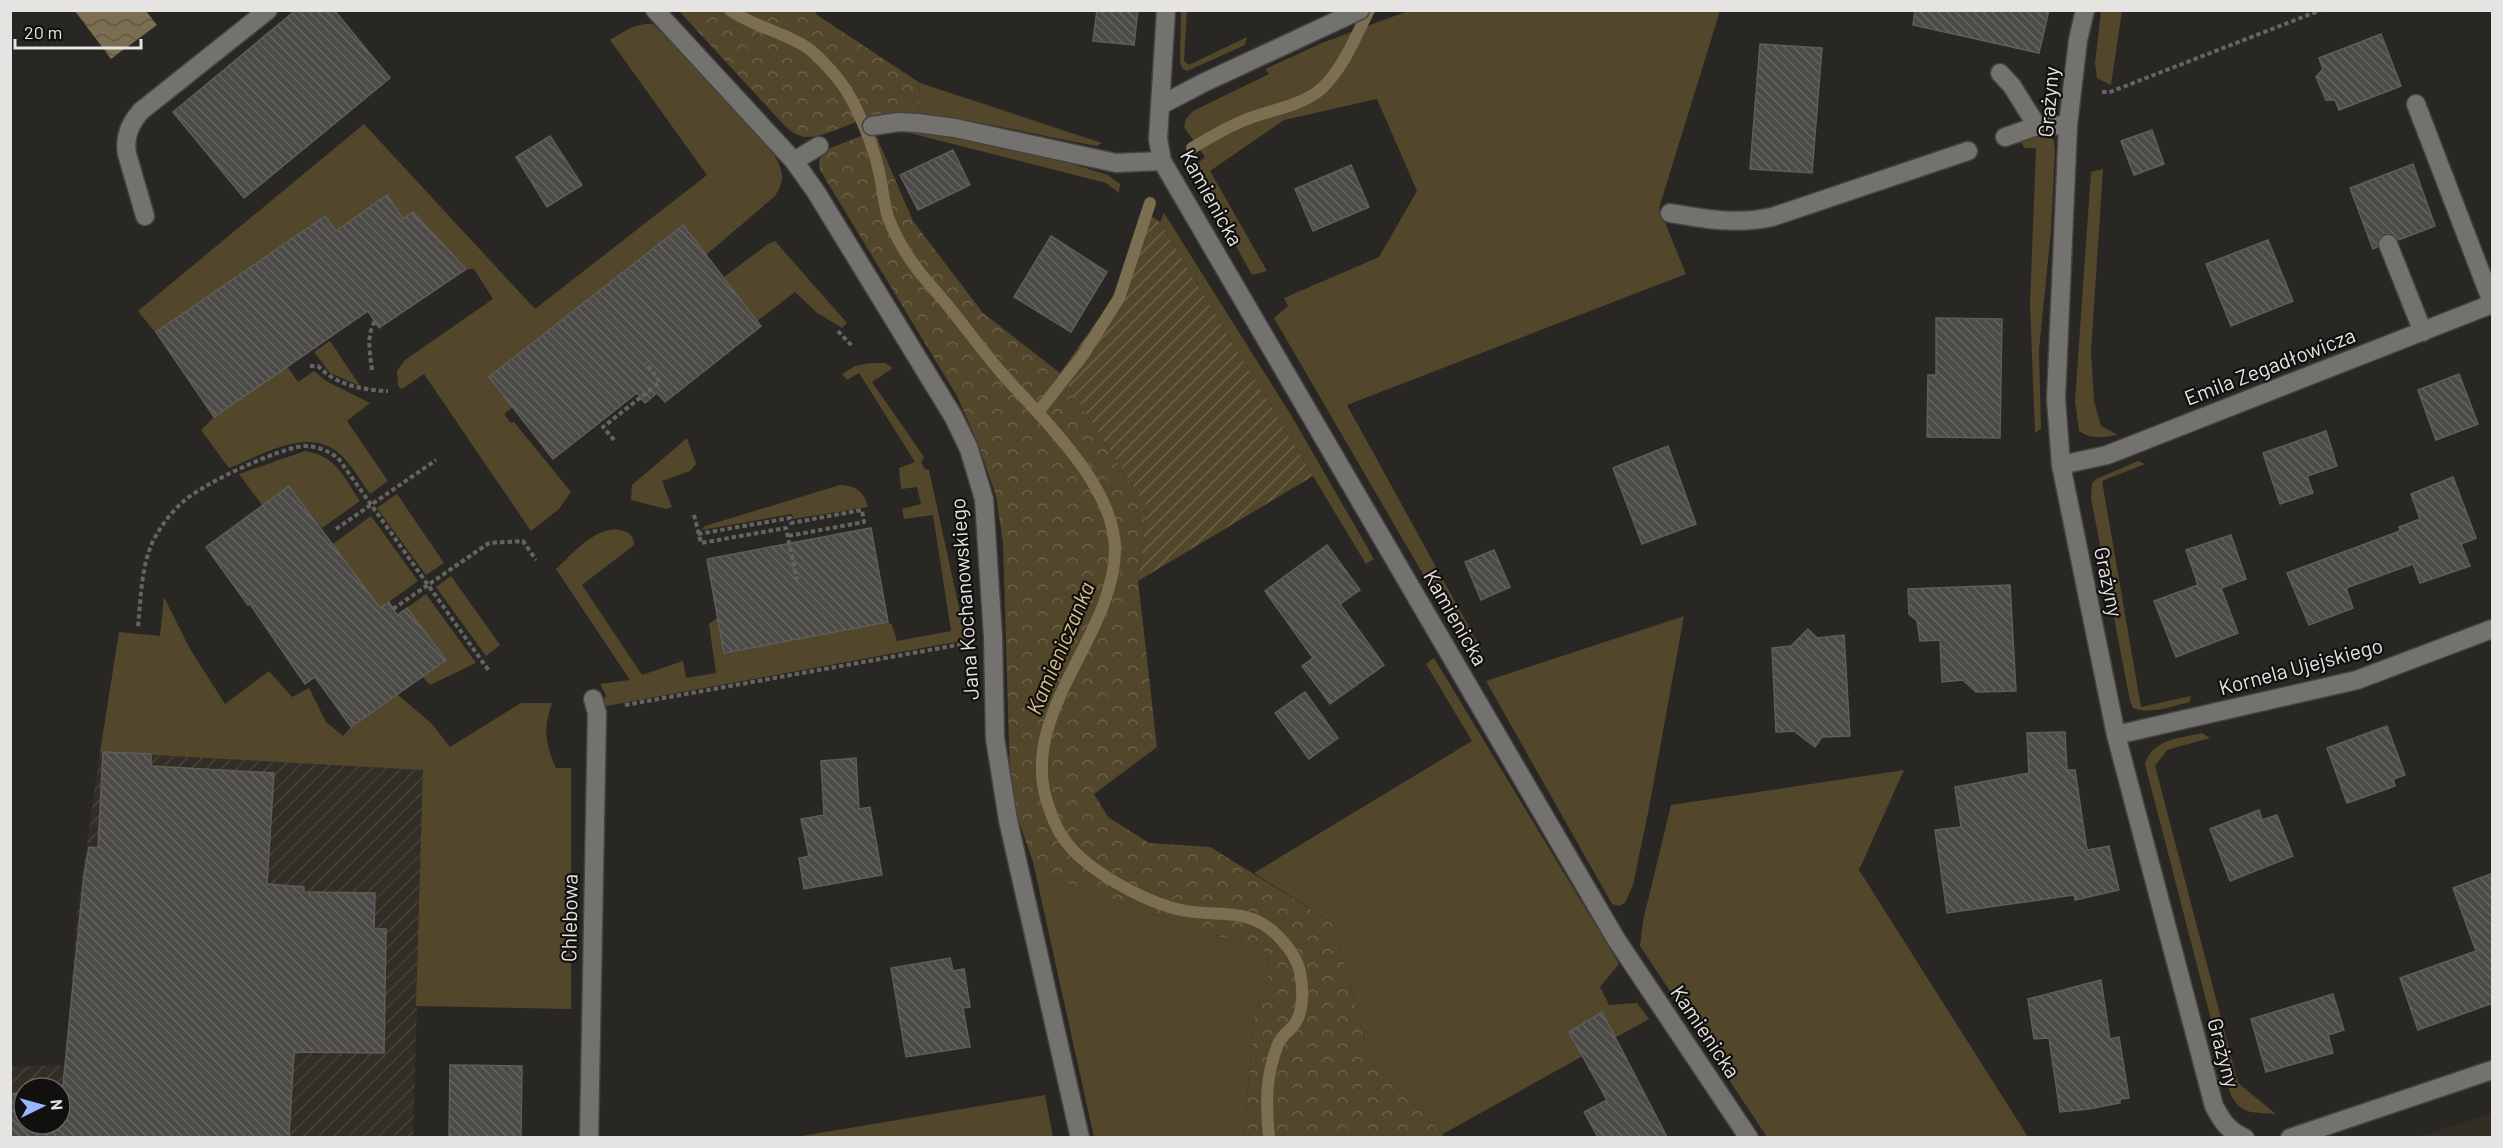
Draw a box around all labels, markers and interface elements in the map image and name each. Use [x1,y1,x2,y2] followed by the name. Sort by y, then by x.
[15,12,141,50] scale bar
[24,21,62,43] text: 20 m
[2032,65,2063,138] street label: Grażyny
[1176,145,1249,250] street label: Kamienicka
[2180,321,2358,410] street label: Emila Zegadłowicza
[944,497,983,701] street label: Jana Kochanowskiego
[2090,544,2129,619] street label: Grażyny
[1419,565,1494,669] street label: Kamienicka
[1019,577,1099,718] water label: Kamieniczanka
[2216,632,2385,699] street label: Kornela Ujejskiego
[555,874,582,962] street label: Chlebowa
[1666,980,1746,1082] street label: Kamienicka
[2203,1015,2246,1090] street label: Grażyny
[12,1076,72,1136] north arrow
[48,1099,67,1111] text: N

